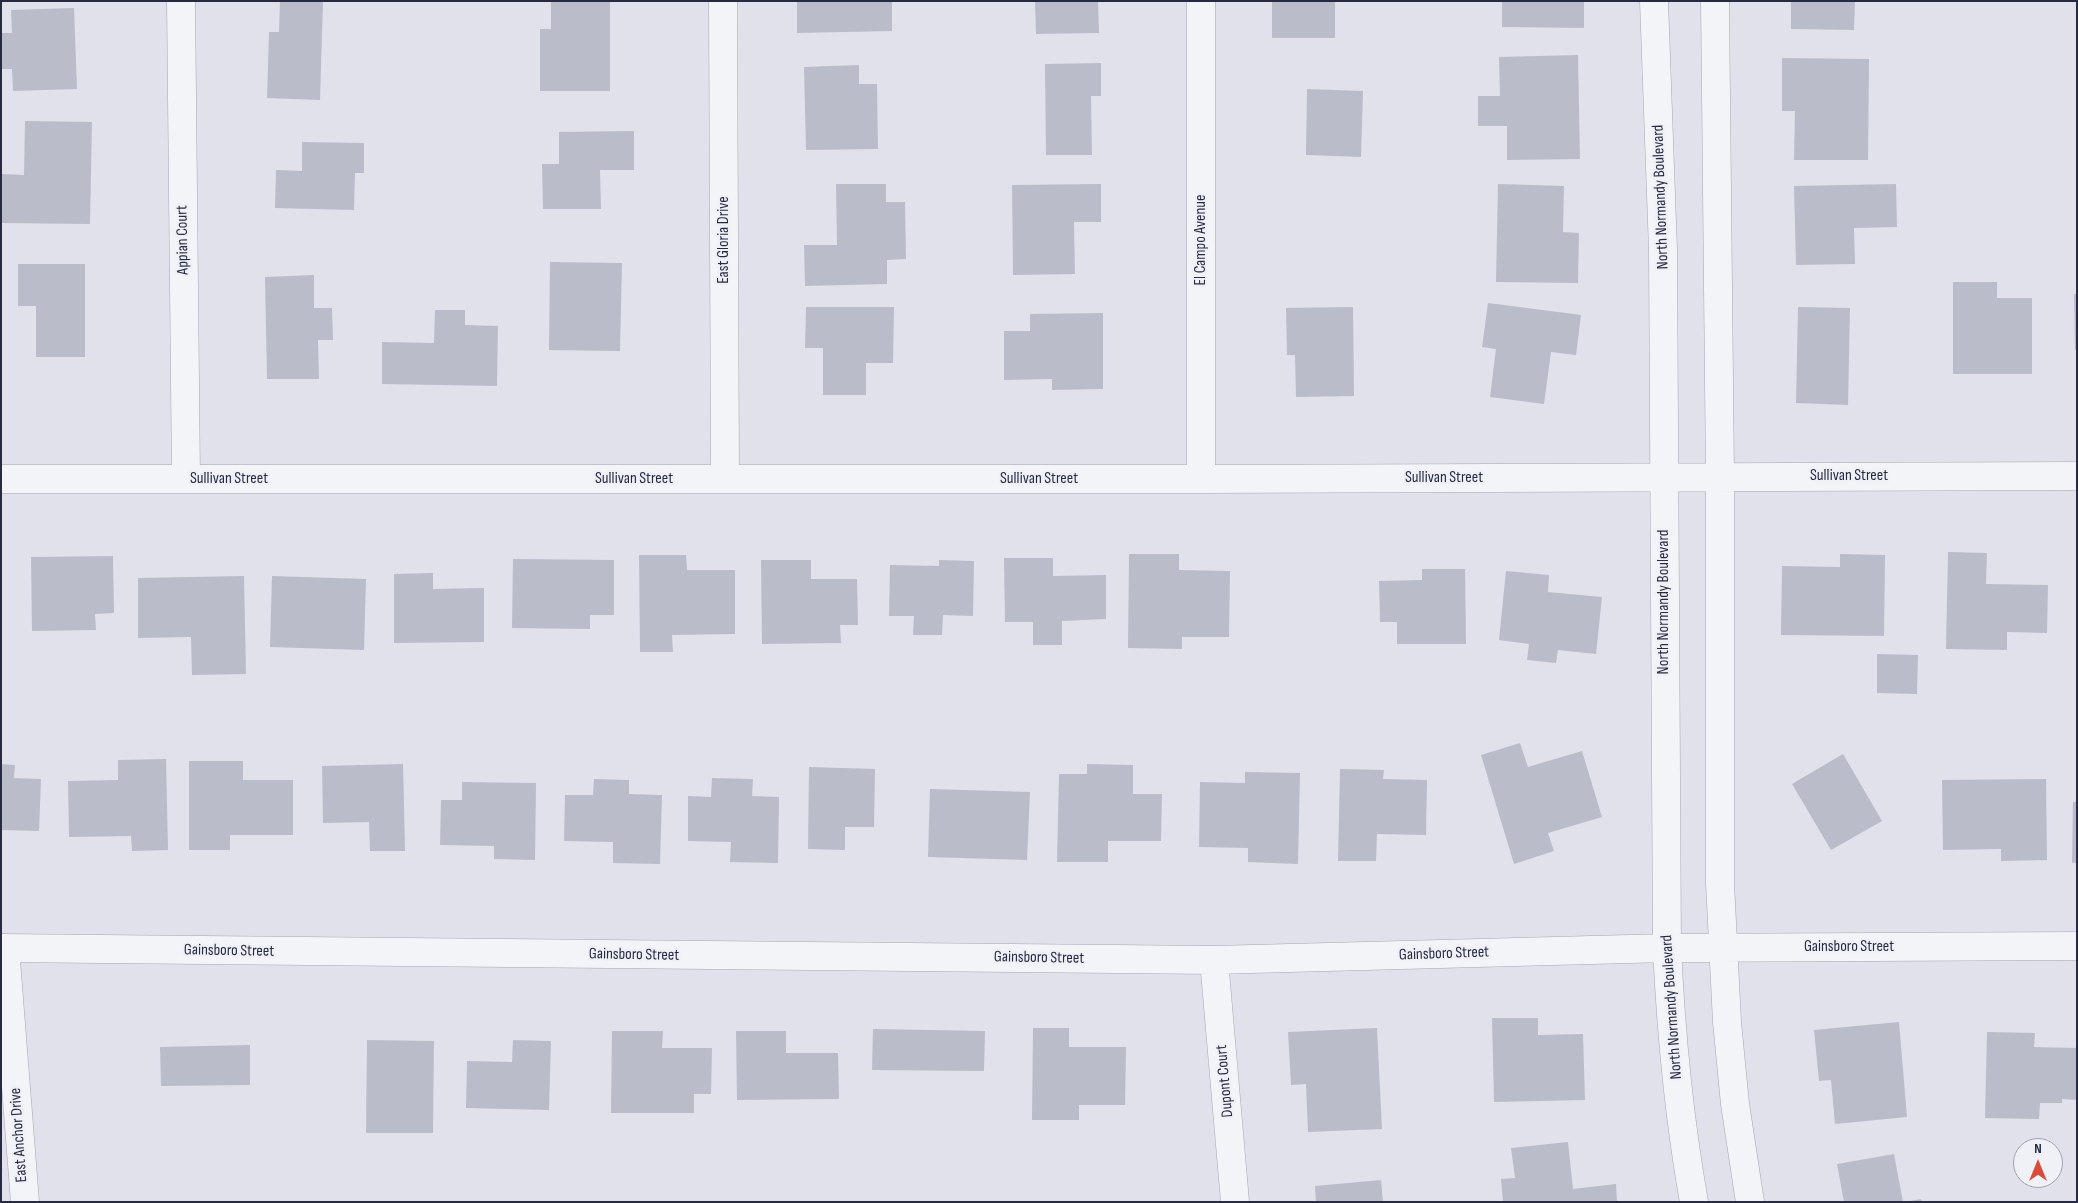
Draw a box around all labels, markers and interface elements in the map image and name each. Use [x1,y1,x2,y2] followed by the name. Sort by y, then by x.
[1649,124,1673,270] street label: North Normandy Boulevard
[1191,195,1211,285] street label: El Campo Avenue
[714,196,734,284] street label: East Gloria Drive
[173,205,193,275] street label: Appian Court
[1810,466,1888,486] street label: Sullivan Street
[1405,468,1483,488] street label: Sullivan Street
[190,469,268,489] street label: Sullivan Street
[595,469,673,489] street label: Sullivan Street
[1000,469,1078,489] street label: Sullivan Street
[1654,530,1674,674] street label: North Normandy Boulevard
[1657,934,1687,1080] street label: North Normandy Boulevard
[1804,937,1894,957] street label: Gainsboro Street
[184,941,274,961] street label: Gainsboro Street
[1399,943,1489,965] street label: Gainsboro Street
[589,945,679,965] street label: Gainsboro Street
[994,948,1084,968] street label: Gainsboro Street
[1212,1044,1238,1118] street label: Dupont Court
[6,1087,32,1183] street label: East Anchor Drive
[2013,1138,2063,1188] north arrow
[2034,1140,2042,1157] text: N

